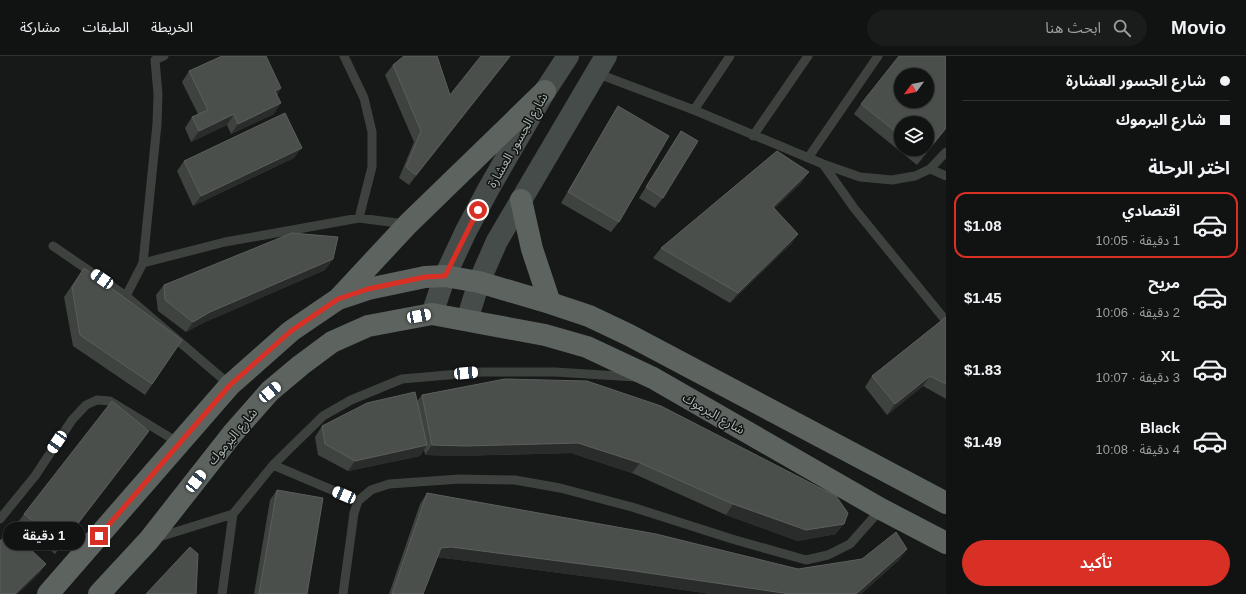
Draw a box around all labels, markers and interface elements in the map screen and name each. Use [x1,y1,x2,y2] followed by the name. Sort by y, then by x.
[867,10,1147,46] search box
[1111,17,1133,39] icon: search
[1171,17,1226,38] text: Movio
[20,19,60,35] text: مشاركة
[82,19,129,35] text: الطبقات
[151,19,193,35] text: الخريطة
[1045,19,1101,36] text: ابحث هنا
[894,68,934,108] north arrow
[894,68,934,156] map controls
[1066,72,1206,89] text: شارع الجسور العشارة
[484,90,553,192] street label: شارع الجسور العشارة
[1116,111,1206,128] text: شارع اليرموك
[894,116,934,156] button: layers
[1148,158,1230,178] text: اختر الرحلة
[469,201,487,219] route start
[1122,202,1180,219] text: اقتصادي
[1192,207,1228,243] icon: car
[964,217,1002,234] text: $1.08
[1095,233,1180,248] text: 1 دقيقة · 10:05
[89,267,115,291] car
[1148,274,1180,291] text: مريح
[1192,279,1228,315] icon: car
[964,289,1002,306] text: $1.45
[1095,305,1180,320] text: 2 دقيقة · 10:06
[406,308,432,324] car
[1161,347,1180,364] text: XL
[1192,351,1228,387] icon: car
[964,361,1002,378] text: $1.83
[454,366,478,380] car
[1095,370,1180,385] text: 3 دقيقة · 10:07
[257,380,283,404] car
[678,390,748,440] street label: شارع اليرموك
[204,405,263,470] street label: شارع اليرموك
[1140,419,1180,436] text: Black
[1192,423,1228,459] icon: car
[45,429,69,455] car
[964,433,1002,450] text: $1.49
[1095,442,1180,457] text: 4 دقيقة · 10:08
[184,468,208,494] car
[331,485,357,505] car
[3,522,85,550] callout: 1 دقيقة
[90,527,108,545] route end
[23,528,65,543] text: 1 دقيقة
[962,540,1230,586] button: تأكيد

